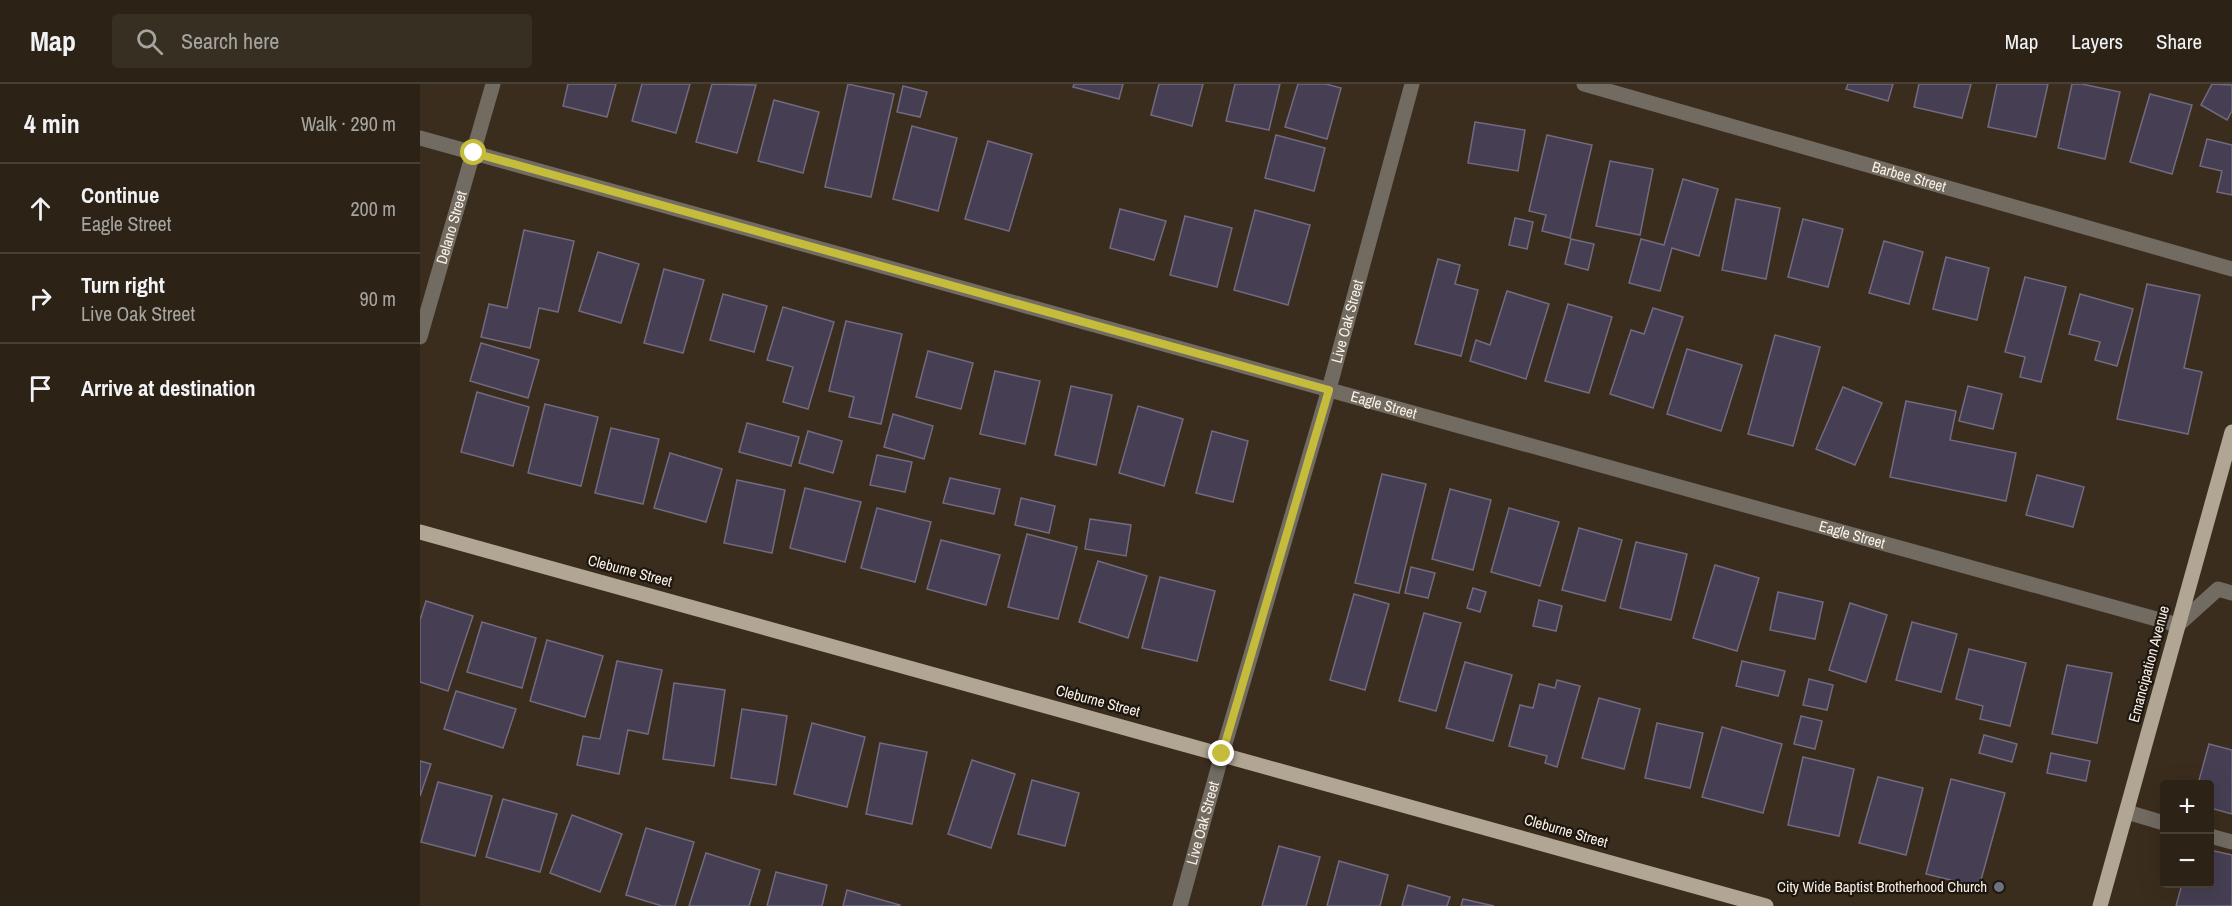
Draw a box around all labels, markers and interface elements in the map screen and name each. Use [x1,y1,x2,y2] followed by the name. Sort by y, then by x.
[112,14,532,68] search box
[30,22,76,60] text: Map
[133,25,166,58] icon: search
[181,26,279,56] text: Search here
[2005,27,2038,56] text: Map
[2071,27,2123,56] text: Layers
[2156,27,2202,56] text: Share
[24,106,80,141] text: 4 min
[301,110,396,137] text: Walk · 290 m
[460,139,486,165] route start
[1870,156,1949,197] street label: Barbee Street
[81,180,159,210] text: Continue
[431,188,472,266] street label: Delano Street
[24,192,57,225] icon: ahead
[350,195,396,222] text: 200 m
[81,210,171,237] text: Eagle Street
[81,270,165,300] text: Turn right
[1326,277,1368,365] street label: Live Oak Street
[24,282,57,315] icon: right
[360,285,396,312] text: 90 m
[81,300,195,327] text: Live Oak Street
[24,372,57,405] icon: arrive
[81,373,255,403] text: Arrive at destination
[1348,385,1420,424] street label: Eagle Street
[1817,515,1888,554] street label: Eagle Street
[586,549,675,592] street label: Cleburne Street
[2123,603,2174,725] street label: Emancipation Avenue
[1054,679,1143,722] street label: Cleburne Street
[1208,740,1234,766] route end
[1181,778,1224,867] street label: Live Oak Street
[2160,780,2214,888] map controls
[2160,780,2214,834] button: +
[1522,809,1611,853] street label: Cleburne Street
[2160,834,2214,888] button: −
[1777,876,1987,897] place label: City Wide Baptist Brotherhood Church
[1992,880,2006,894] marker: City Wide Baptist Brotherhood Church

